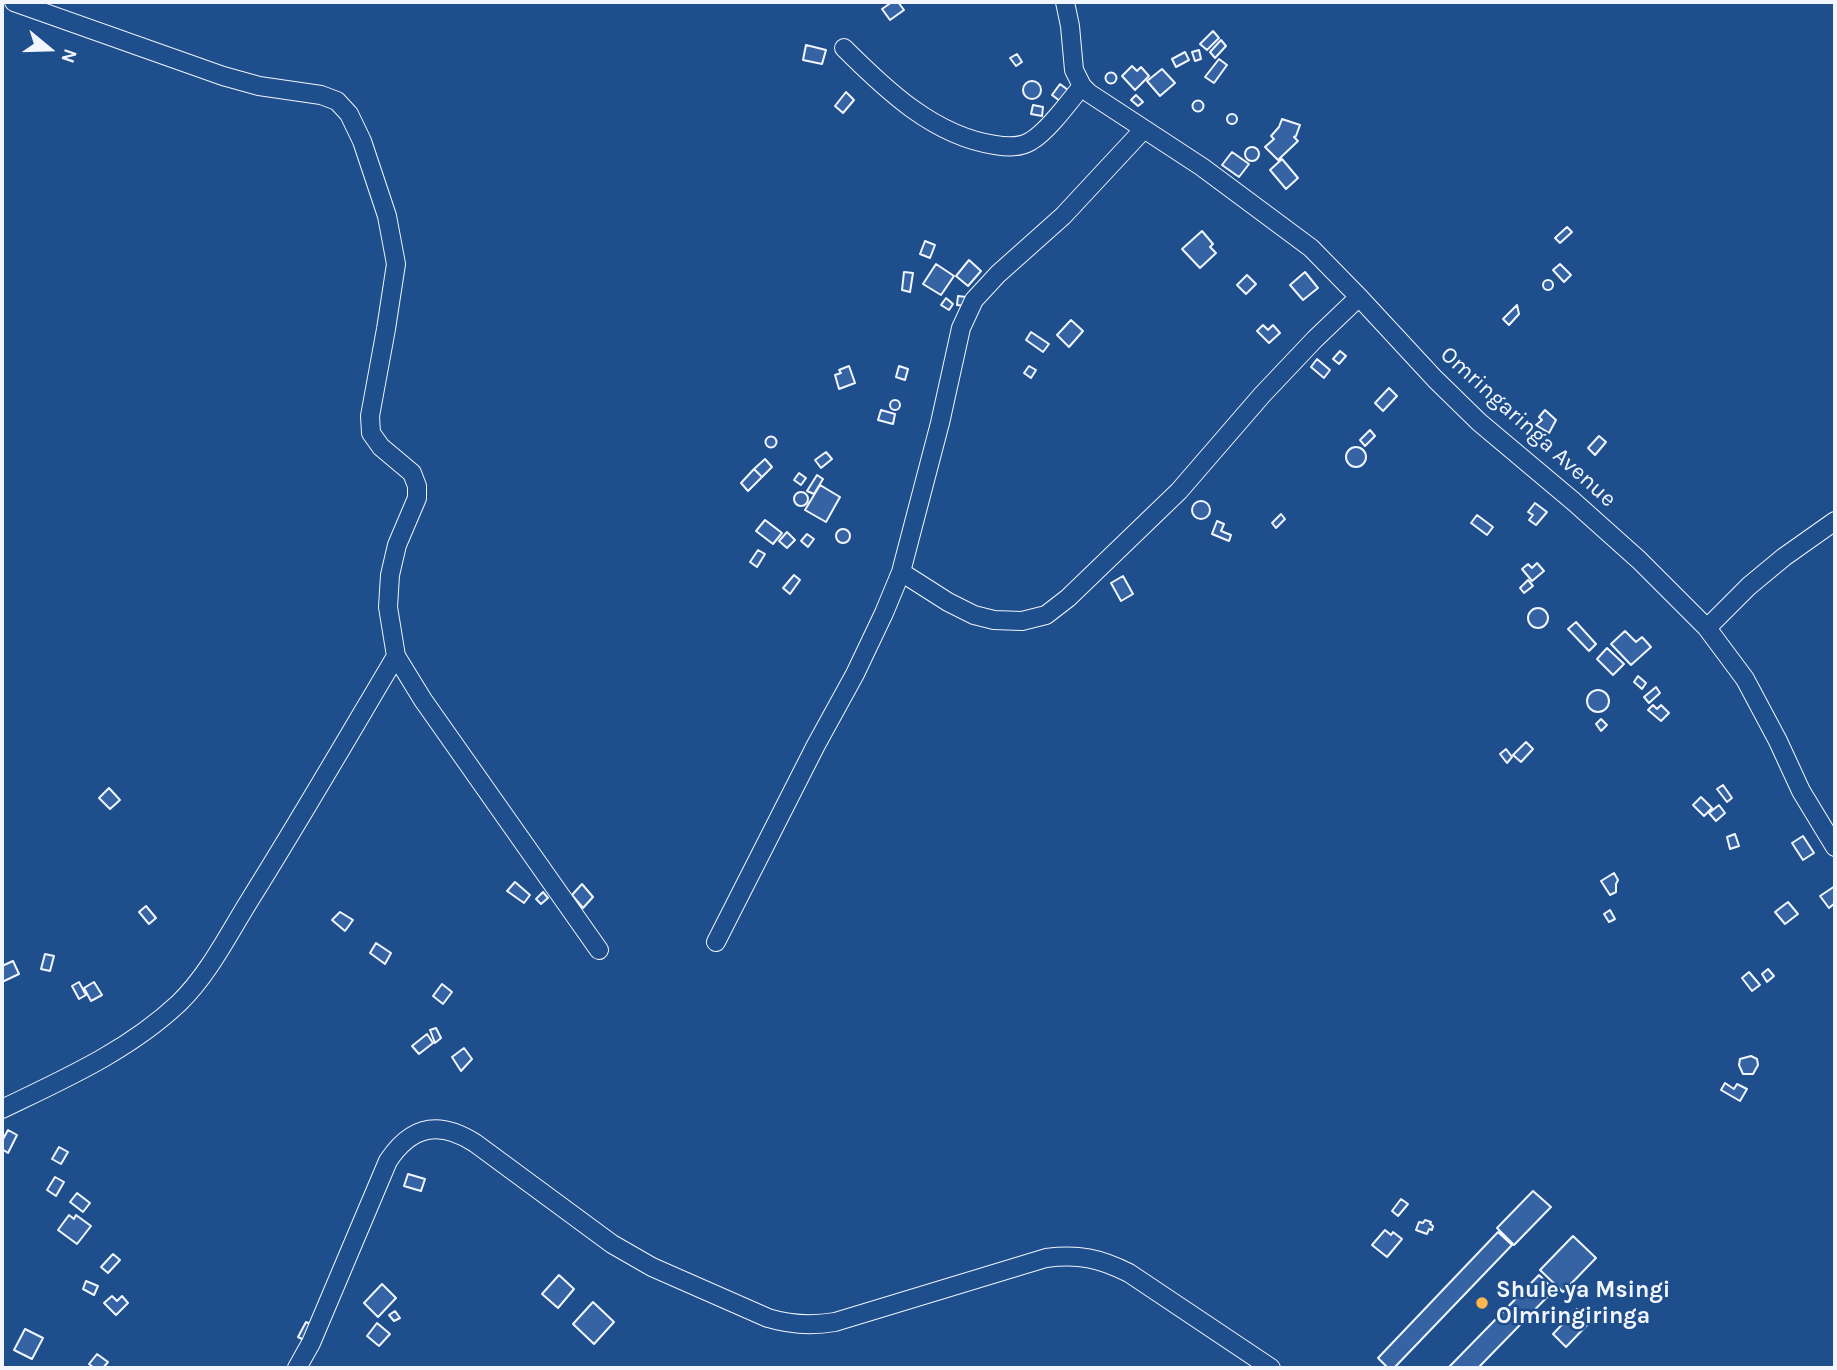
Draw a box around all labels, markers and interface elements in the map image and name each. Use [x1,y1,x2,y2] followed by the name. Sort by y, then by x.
[14,14,84,84] north arrow
[56,46,81,66] text: N
[1434,341,1622,513] street label: Omringaringa Avenue
[1496,1276,1670,1330] place label: Shule ya Msingi Olmringiringa
[1474,1295,1490,1311] marker: Shule ya Msingi Olmringiringa

